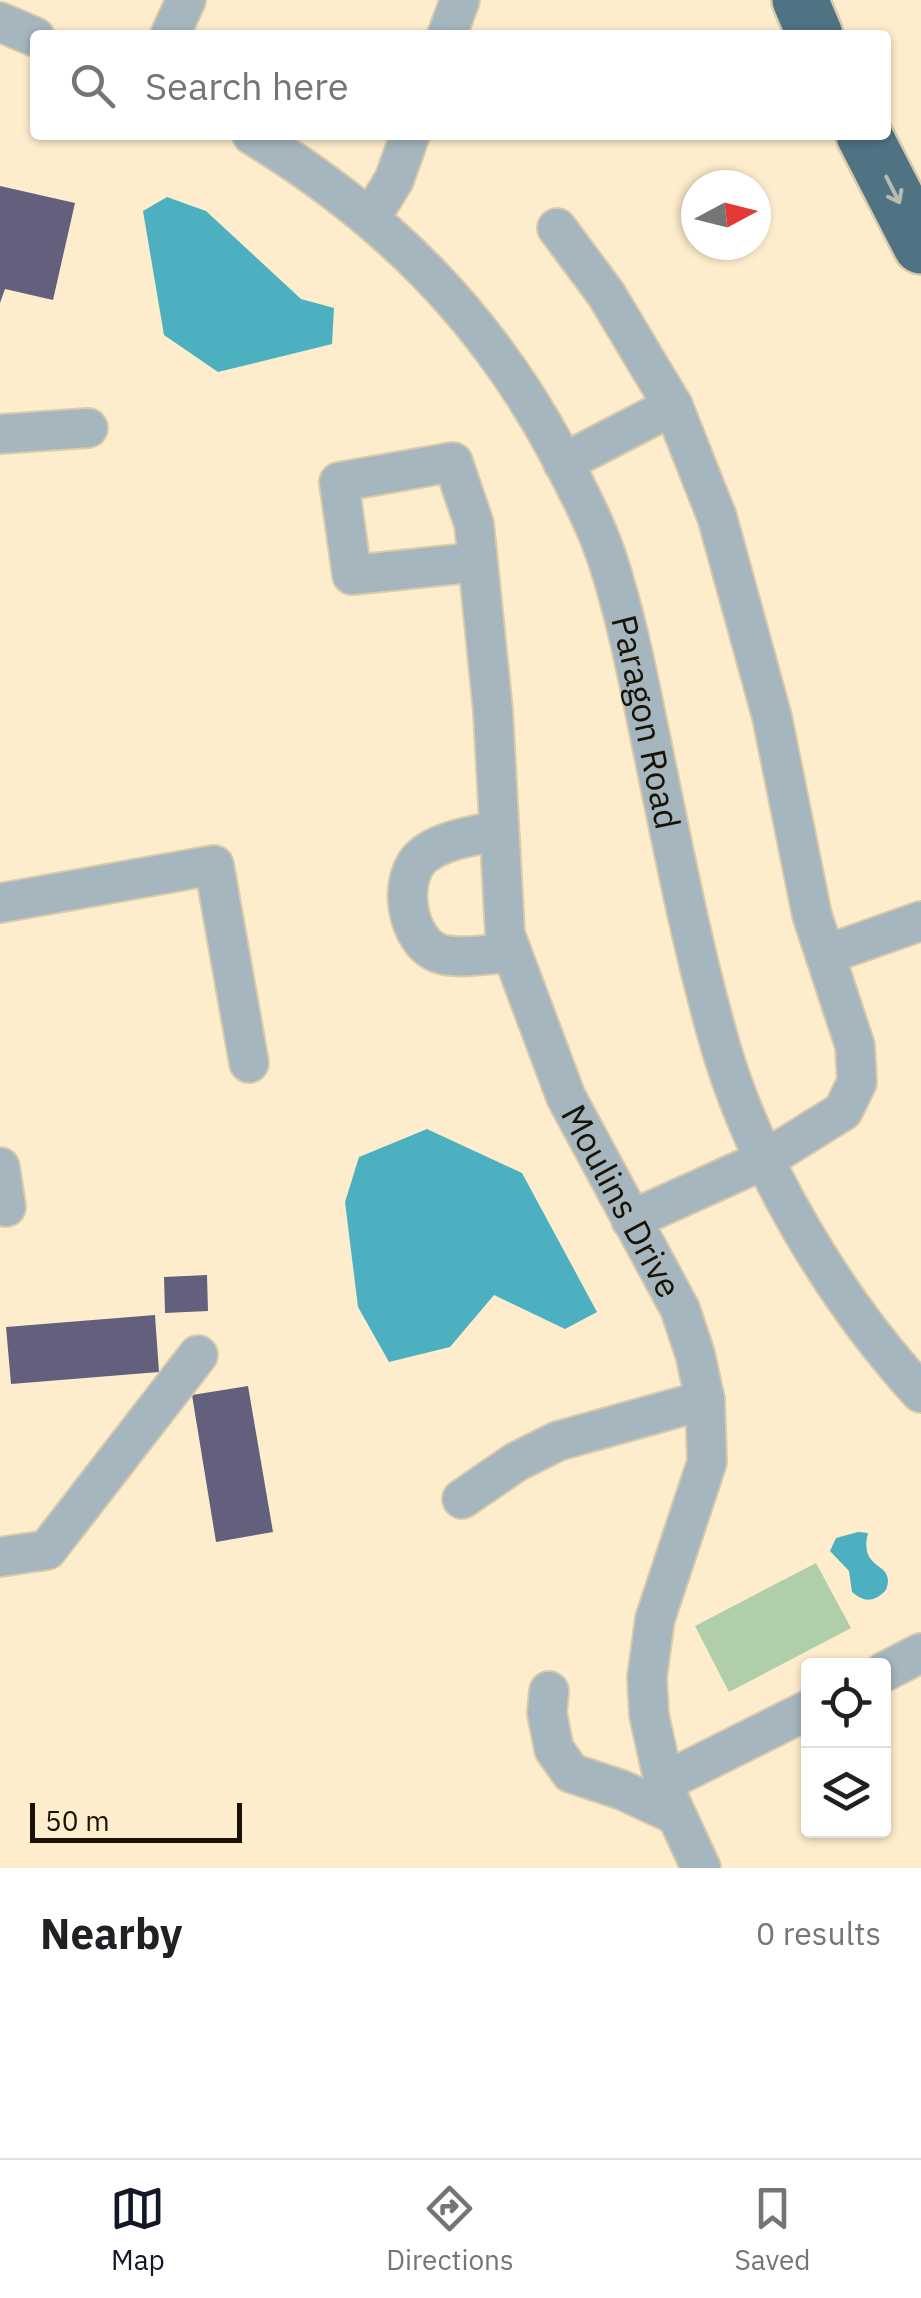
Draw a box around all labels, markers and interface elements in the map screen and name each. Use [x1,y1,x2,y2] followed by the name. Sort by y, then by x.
[30,30,891,140] search box
[65,58,120,113] icon: search
[145,61,349,110] text: Search here
[681,170,771,260] north arrow
[884,175,903,205] one-way arrow
[601,610,692,833] street label: Paragon Road
[551,1096,692,1305] street label: Moulins Drive
[801,1658,891,1838] map controls
[801,1658,891,1748] button: locate
[801,1748,891,1838] button: layers
[30,1798,242,1842] scale bar
[45,1802,110,1839] text: 50 m
[40,1906,182,1961] text: Nearby
[756,1912,881,1954] text: 0 results
[110,2181,165,2278] tab: Map
[386,2181,514,2278] tab: Directions
[734,2181,811,2278] tab: Saved

